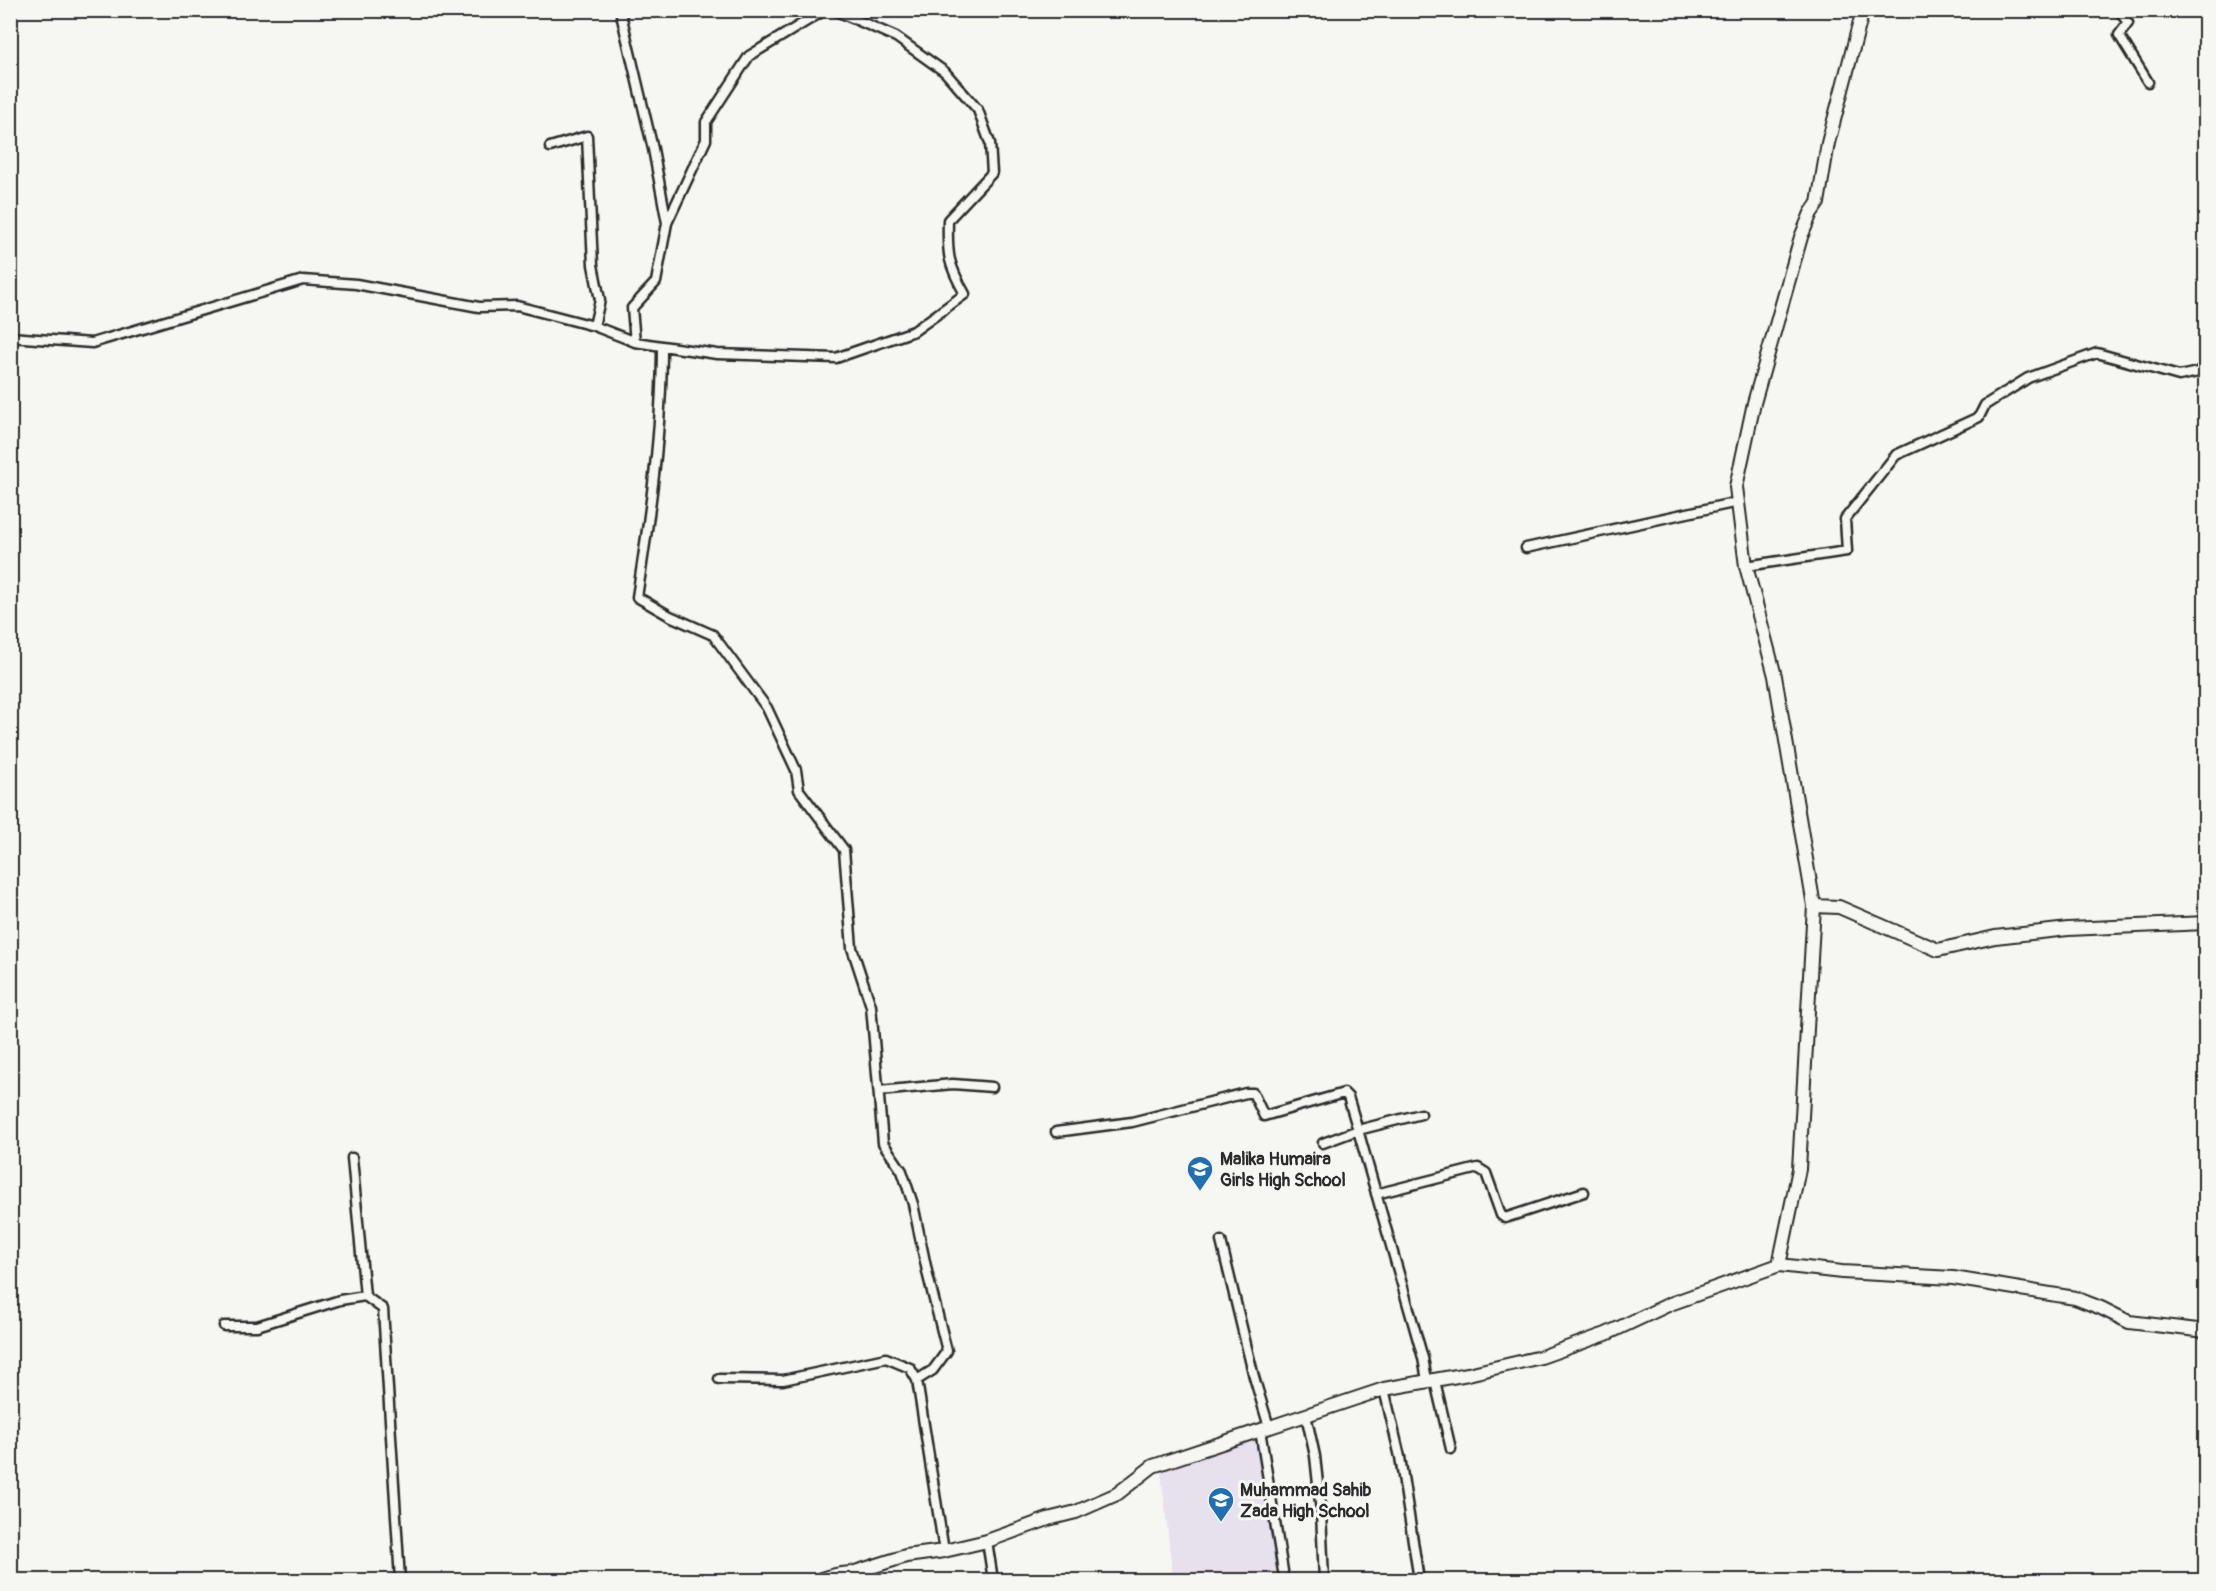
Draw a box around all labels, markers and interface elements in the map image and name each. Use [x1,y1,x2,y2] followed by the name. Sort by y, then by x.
[1220,1148,1346,1192] place label: Malika Humaira Girls High School
[1185,1154,1215,1192] school or university icon: Malika Humaira Girls High School
[1240,1479,1372,1523] place label: Muhammad Sahib Zada High School
[1206,1485,1236,1523] school or university icon: Muhammad Sahib Zada High School

